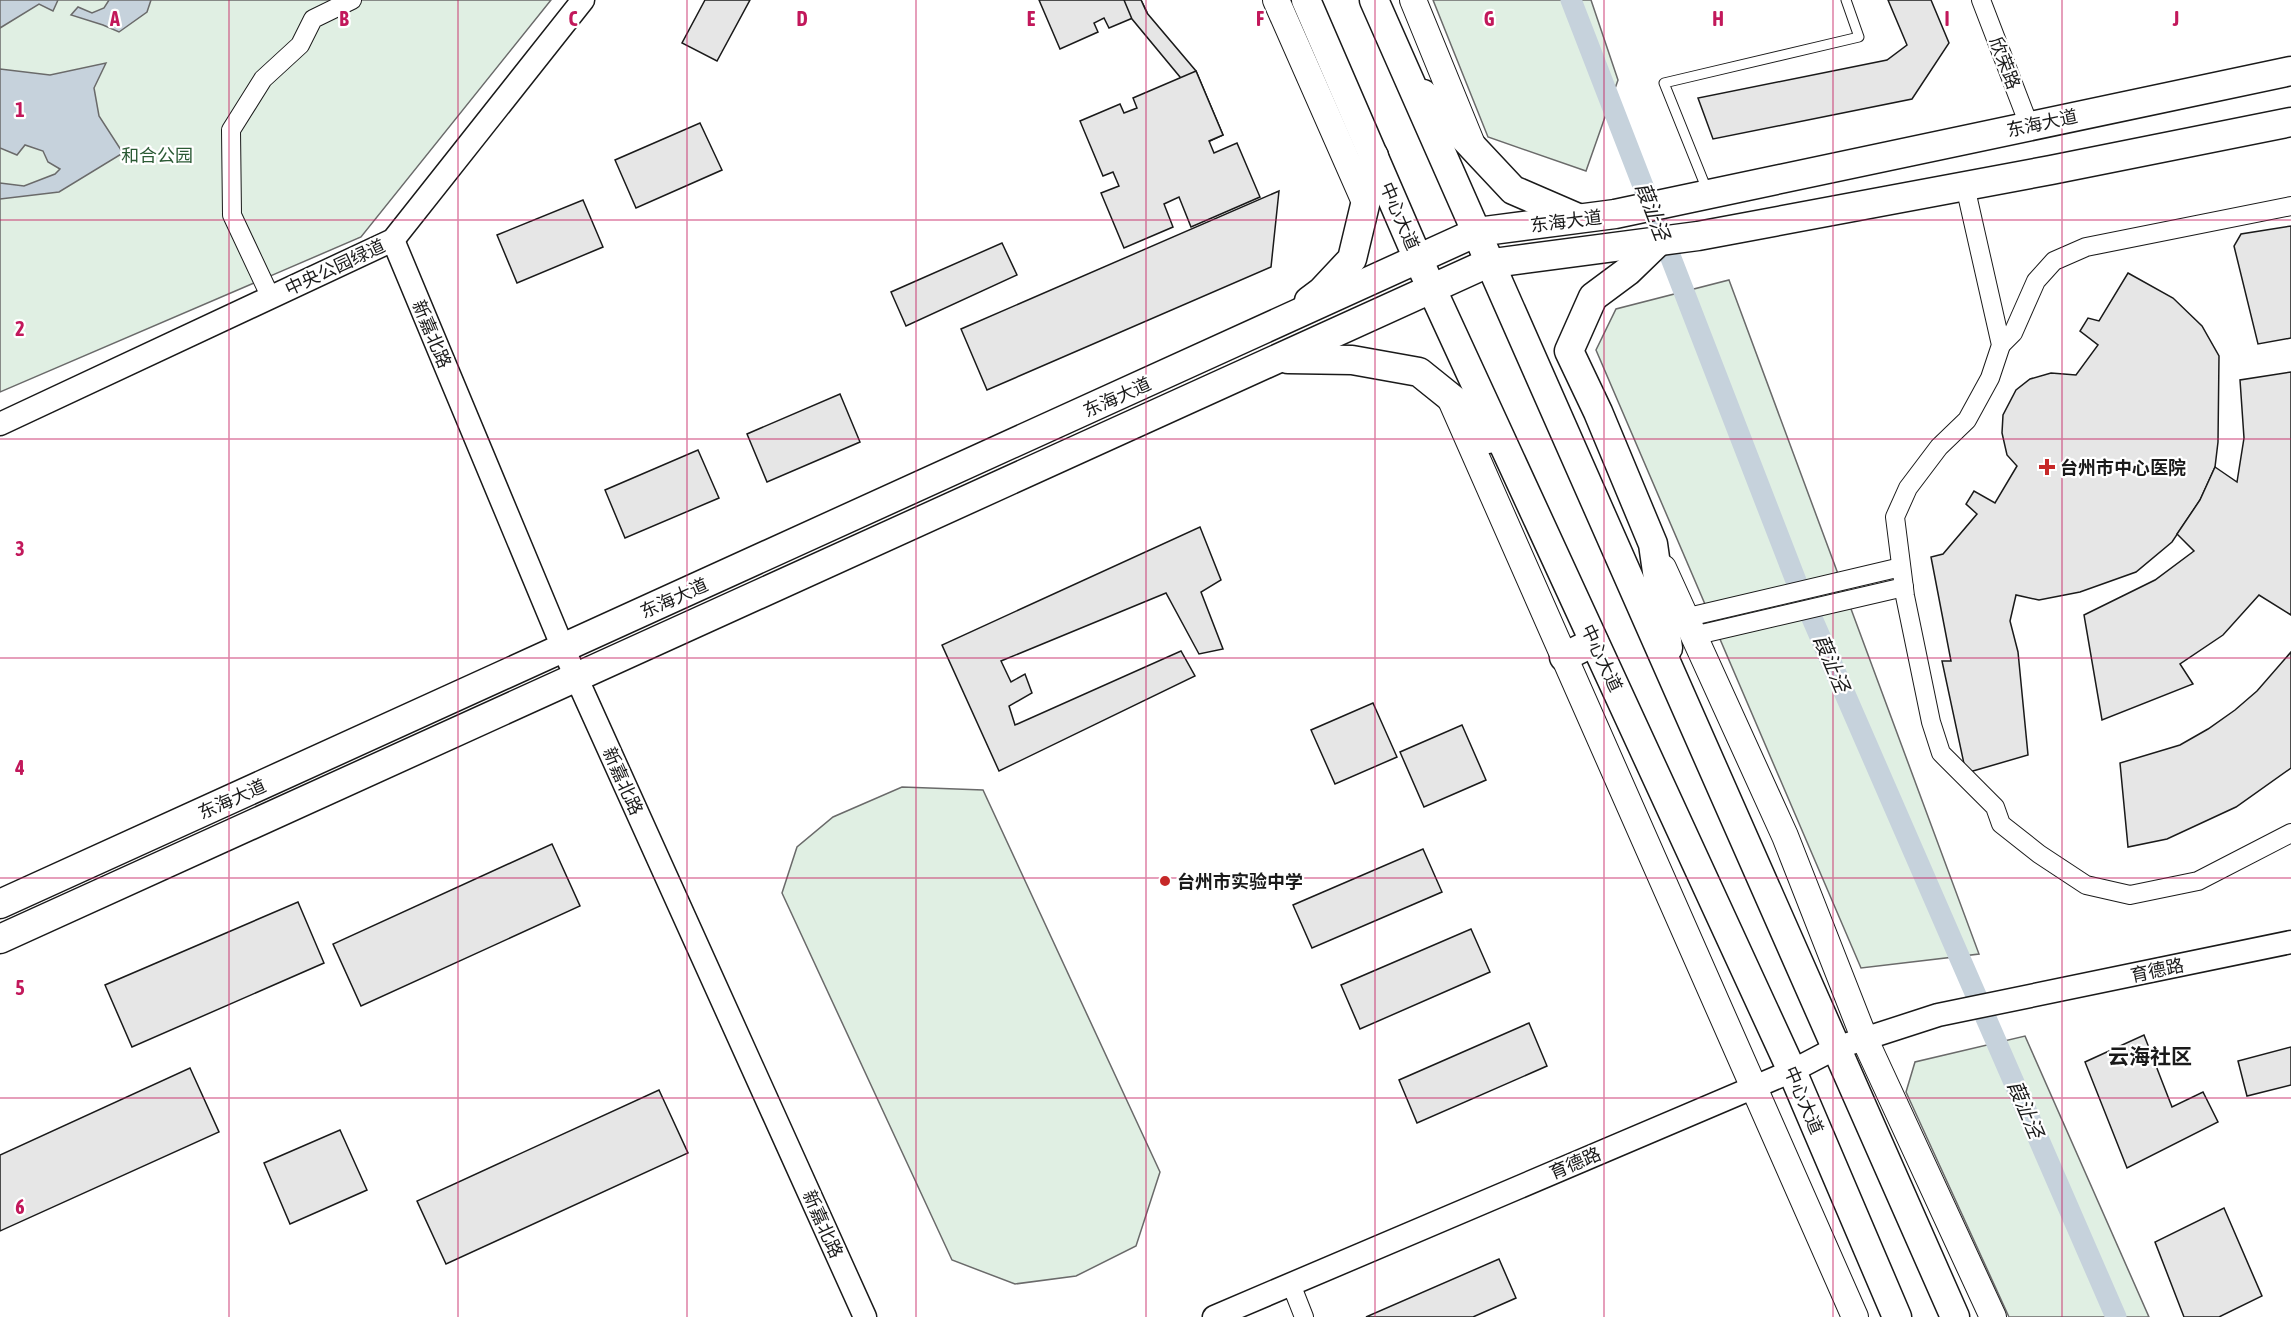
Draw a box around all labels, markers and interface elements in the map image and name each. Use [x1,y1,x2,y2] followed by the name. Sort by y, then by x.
[109,7,120,30] text: A
[339,7,349,30] text: B
[569,7,578,30] text: C
[796,7,808,30] text: D
[1027,7,1036,30] text: E
[1256,7,1264,30] text: F
[1484,7,1495,30] text: G
[1712,7,1724,30] text: H
[1944,7,1950,30] text: I
[2172,7,2179,30] text: J
[1986,34,2024,92] street label: 欣荣路
[15,98,25,121] text: 1
[2005,105,2079,141] street label: 东海大道
[121,145,193,166] park label: 和合公园
[1376,179,1424,253] street label: 中心大道
[1632,179,1675,245] water label: 葭沚泾
[1529,206,1603,236] street label: 东海大道
[282,235,388,299] street label: 中央公园绿道
[408,297,456,371] street label: 新嘉北路
[15,317,25,340] text: 2
[1080,373,1154,421] street label: 东海大道
[2060,457,2186,478] place label: 台州市中心医院
[2038,458,2056,476] marker: 台州市中心医院
[15,537,25,560] text: 3
[637,574,711,622] street label: 东海大道
[1577,621,1627,695] street label: 中心大道
[1810,631,1855,697] water label: 葭沚泾
[599,744,647,818] street label: 新嘉北路
[14,756,25,779] text: 4
[195,775,269,823] street label: 东海大道
[1177,871,1303,892] place label: 台州市实验中学
[1158,874,1172,888] marker: 台州市实验中学
[2128,954,2186,986] street label: 育德路
[15,976,25,999] text: 5
[2108,1044,2192,1068] district label: 云海社区
[1780,1063,1828,1137] street label: 中心大道
[2004,1077,2049,1143] water label: 葭沚泾
[1546,1143,1604,1183] street label: 育德路
[799,1187,847,1261] street label: 新嘉北路
[15,1195,25,1218] text: 6

